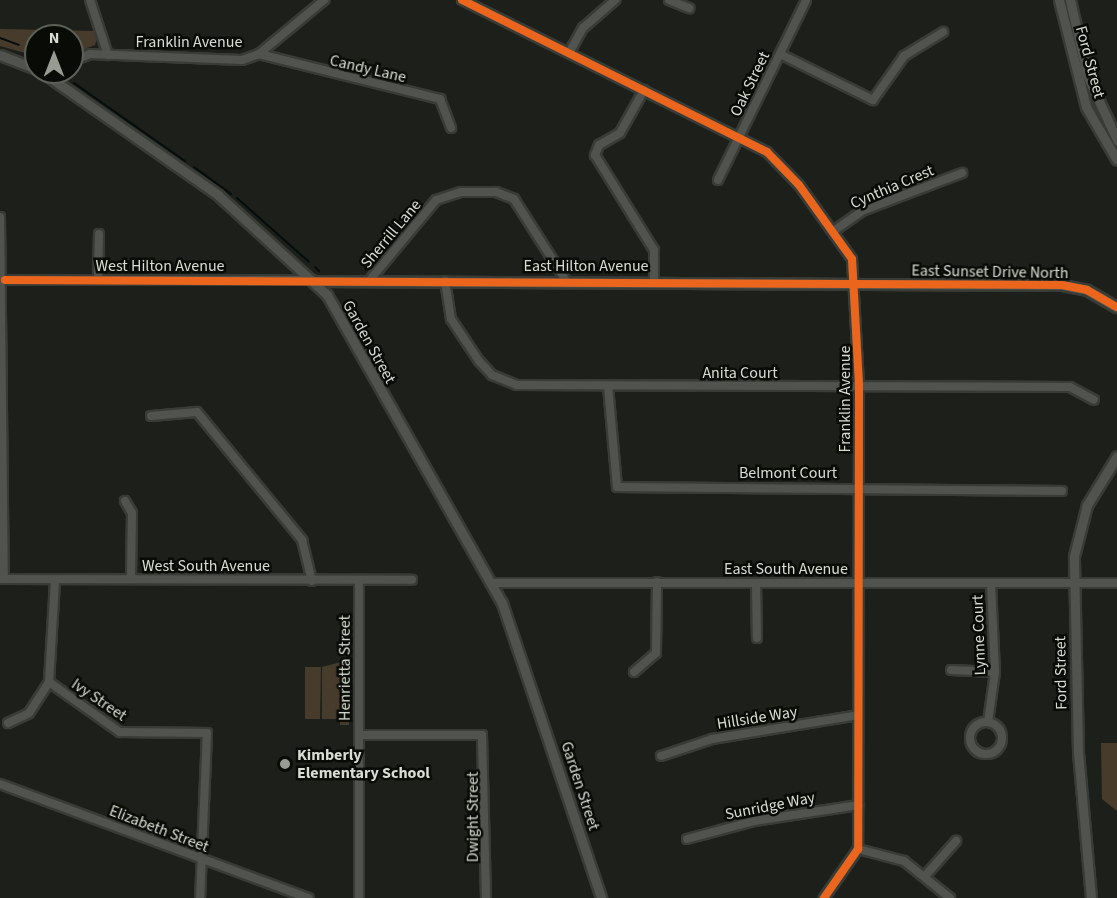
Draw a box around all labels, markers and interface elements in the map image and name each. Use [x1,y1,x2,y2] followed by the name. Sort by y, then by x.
[24,24,84,84] north arrow
[1071,24,1109,100] street label: Ford Street
[49,27,59,49] text: N
[136,32,242,52] street label: Franklin Avenue
[726,48,774,120] street label: Oak Street
[328,51,408,87] street label: Candy Lane
[847,161,937,213] street label: Cynthia Crest
[357,196,425,272] street label: Sherrill Lane
[95,256,225,276] street label: West Hilton Avenue
[523,256,649,276] street label: East Hilton Avenue
[911,261,1069,283] street label: East Sunset Drive North
[338,297,400,387] street label: Garden Street
[835,346,855,452] street label: Franklin Avenue
[702,363,778,383] street label: Anita Court
[739,463,837,483] street label: Belmont Court
[142,556,270,576] street label: West South Avenue
[724,559,848,579] street label: East South Avenue
[968,594,990,676] street label: Lynne Court
[335,615,355,721] street label: Henrietta Street
[1051,636,1071,710] street label: Ford Street
[68,675,130,725] street label: Ivy Street
[715,702,799,734] street label: Hillside Way
[557,739,603,833] street label: Garden Street
[297,745,430,783] place label: Kimberly Elementary School
[278,757,292,771] marker: Kimberly Elementary School
[463,772,483,862] street label: Dwight Street
[723,788,817,824] street label: Sunridge Way
[107,801,211,857] street label: Elizabeth Street

